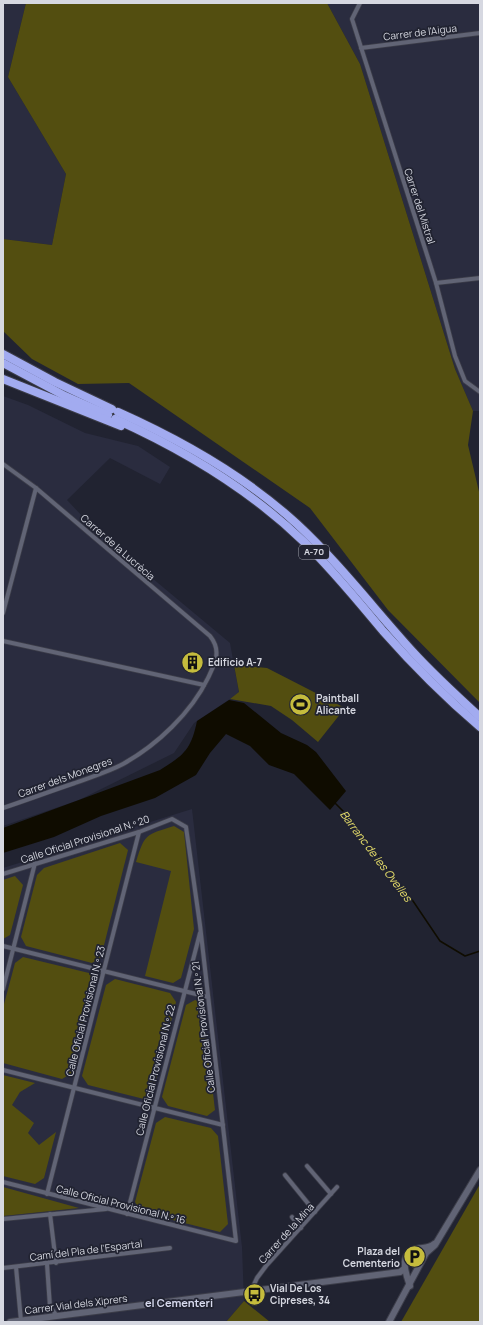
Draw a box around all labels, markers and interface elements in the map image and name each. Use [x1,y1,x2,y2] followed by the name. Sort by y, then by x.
[382,21,458,43] street label: Carrer de l'Aigua
[401,166,439,246] street label: Carrer del Mistral
[78,511,158,583] street label: Carrer de la Lucrècia
[299,545,329,559] road number: A-70
[179,649,205,675] building icon: Edificio A-7
[208,655,262,669] place label: Edificio A-7
[287,691,313,717] sports icon: Paintball Alicante
[316,691,359,717] place label: Paintball Alicante
[16,753,114,801] street label: Carrer dels Monegres
[337,807,416,905] water label: Barranc de les Ovelles
[19,812,151,866] street label: Calle Oficial Provisional N.º 20
[62,944,108,1078] street label: Calle Oficial Provisional N.º 23
[188,960,218,1094] street label: Calle Oficial Provisional N.º 21
[132,1003,178,1137] street label: Calle Oficial Provisional N.º 22
[55,1181,187,1227] street label: Calle Oficial Provisional N.º 16
[255,1200,317,1266] street label: Carrer de la Mina
[29,1236,143,1264] street label: Camí del Pla de l'Espartal
[343,1244,400,1270] place label: Plaza del Cementerio
[402,1244,428,1270] parking icon: Plaza del Cementerio
[242,1281,268,1307] bus stop icon: Vial De Los Cipreses, 34
[270,1281,330,1307] place label: Vial De Los Cipreses, 34
[24,1291,128,1317] street label: Carrer Vial dels Xiprers
[145,1295,213,1310] district label: el Cementeri

